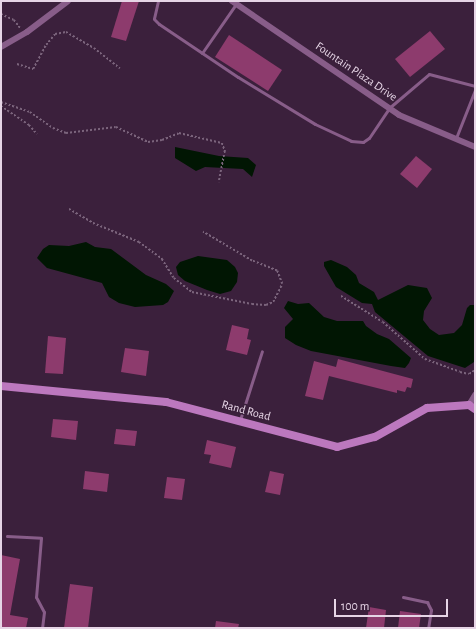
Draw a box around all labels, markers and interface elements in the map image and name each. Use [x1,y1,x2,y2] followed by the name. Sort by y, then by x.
[312,39,400,105] street label: Fountain Plaza Drive
[220,398,272,424] street label: Rand Road
[336,591,450,617] scale bar
[341,600,369,612] text: 100 m

